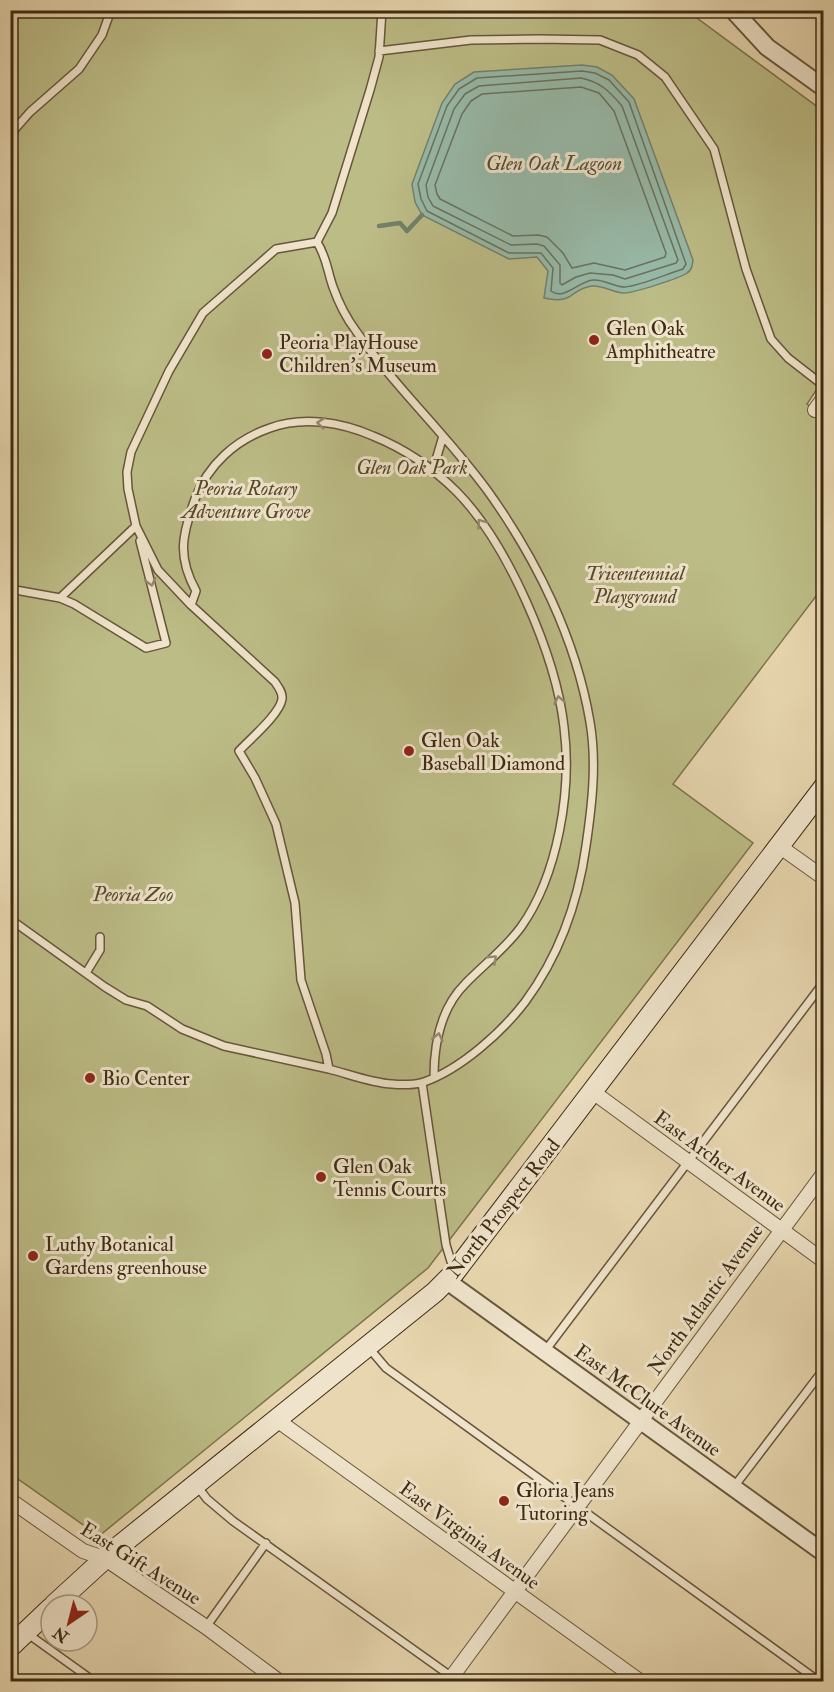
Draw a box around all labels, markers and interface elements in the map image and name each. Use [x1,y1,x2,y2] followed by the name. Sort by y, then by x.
[486,150,622,177] water label: Glen Oak Lagoon
[605,316,716,365] place label: Glen Oak Amphitheatre
[279,330,437,378] place label: Peoria PlayHouse Children's Museum
[587,333,601,347] marker: Glen Oak Amphitheatre
[260,347,274,361] marker: Peoria PlayHouse Children's Museum
[316,417,325,430] one-way arrow
[356,455,468,480] park label: Glen Oak Park
[180,476,311,524] park label: Peoria Rotary Adventure Grove
[477,518,488,529] one-way arrow
[586,561,686,609] park label: Tricentennial Playground
[143,577,156,587] one-way arrow
[553,695,566,705] one-way arrow
[421,728,565,776] place label: Glen Oak Baseball Diamond
[402,744,416,758] marker: Glen Oak Baseball Diamond
[92,882,173,907] park label: Peoria Zoo
[485,955,496,966] one-way arrow
[430,1033,443,1043] one-way arrow
[102,1066,190,1091] place label: Bio Center
[83,1071,97,1085] marker: Bio Center
[649,1105,790,1218] street label: East Archer Avenue
[441,1133,566,1284] street label: North Prospect Road
[333,1154,446,1202] place label: Glen Oak Tennis Courts
[314,1170,328,1184] marker: Glen Oak Tennis Courts
[642,1219,769,1380] street label: North Atlantic Avenue
[45,1232,207,1280] place label: Luthy Botanical Gardens greenhouse
[26,1249,40,1263] marker: Luthy Botanical Gardens greenhouse
[570,1339,726,1462] street label: East McClure Avenue
[394,1476,545,1595] street label: East Virginia Avenue
[516,1478,614,1526] place label: Gloria Jeans Tutoring
[497,1494,511,1508] marker: Gloria Jeans Tutoring
[76,1516,206,1610] street label: East Gift Avenue
[39,1593,99,1653] north arrow
[49,1622,73,1647] text: N

